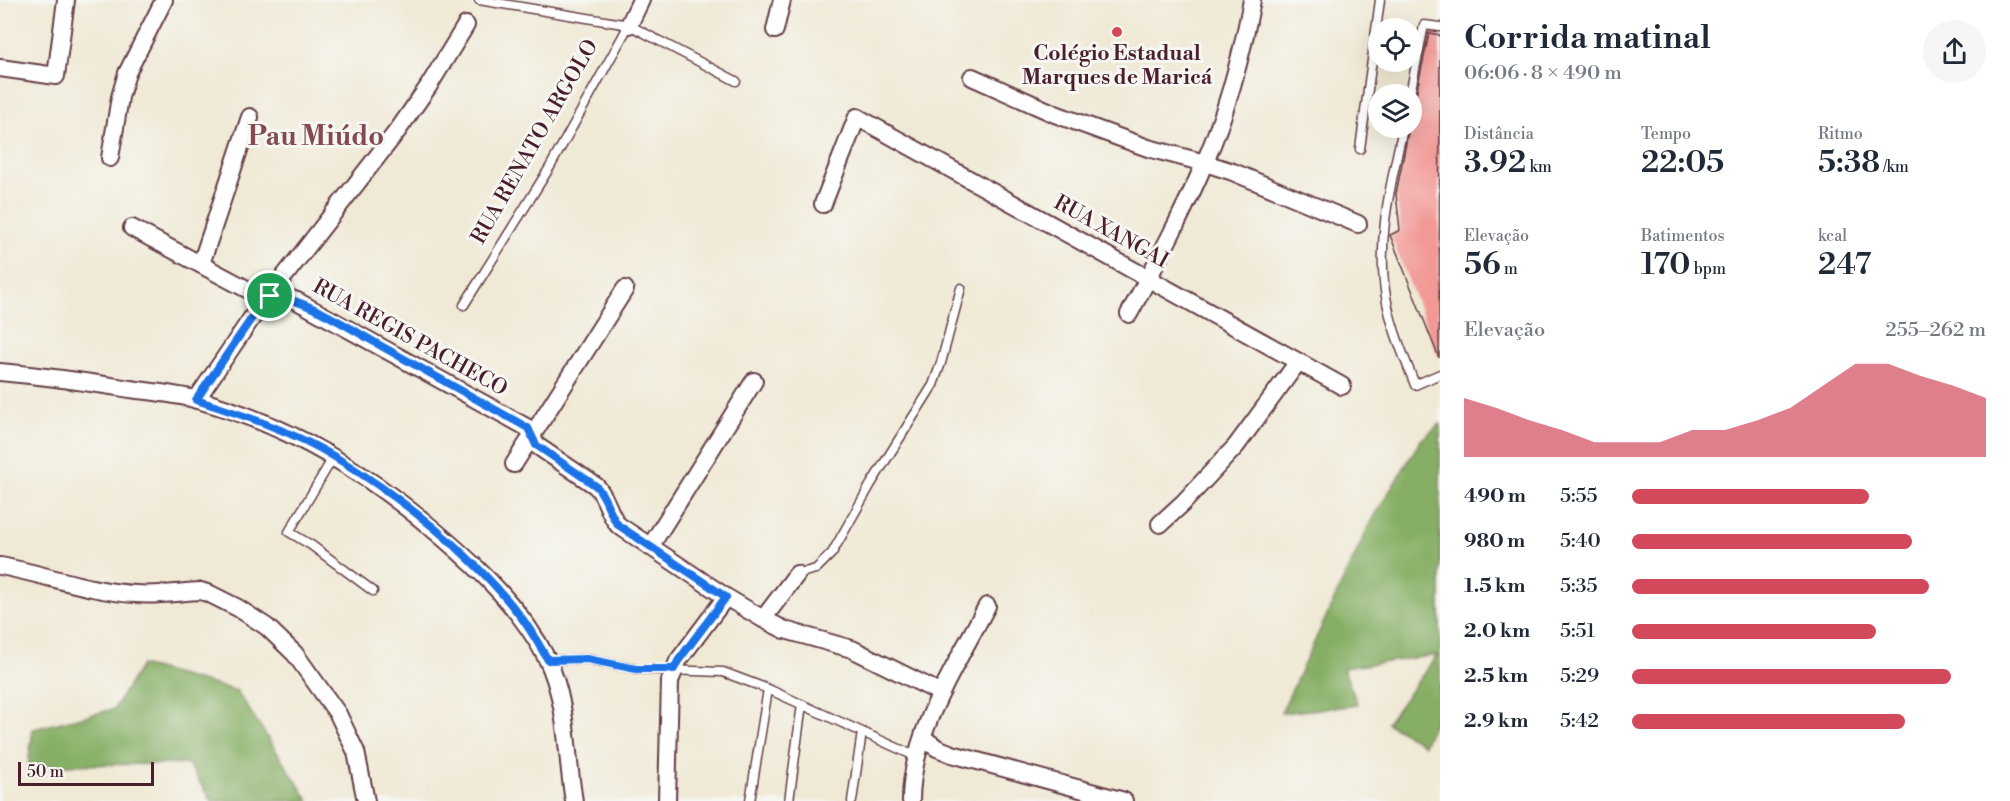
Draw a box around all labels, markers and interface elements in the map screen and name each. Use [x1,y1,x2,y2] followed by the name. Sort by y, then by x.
[1368,18,1422,138] map controls
[1368,18,1422,72] button: locate
[1464,18,1711,59] text: Corrida matinal
[1923,20,1986,83] button: share
[1110,25,1124,39] marker: Colégio Estadual Marques de Maricá
[466,35,604,249] street label: RUA RENATO ARGOLO
[1022,41,1213,91] place label: Colégio Estadual Marques de Maricá
[1464,61,1622,86] text: 06:06 · 8 × 490 m
[1368,84,1422,138] button: layers
[248,120,384,154] district label: Pau Miúdo
[1464,124,1534,144] text: Distância
[1641,124,1691,144] text: Tempo
[1818,124,1863,144] text: Ritmo
[1464,144,1526,182] text: 3.92
[1641,144,1724,182] text: 22:05
[1818,144,1880,182] text: 5:38
[1526,157,1552,177] text: km
[1880,157,1909,177] text: /km
[1049,190,1173,274] street label: RUA XANGAI
[1464,226,1529,246] text: Elevação
[1641,226,1724,246] text: Batimentos
[1818,226,1847,246] text: kcal
[1464,246,1501,284] text: 56
[1641,246,1690,284] text: 170
[1818,246,1871,284] text: 247
[1501,259,1518,279] text: m
[1690,259,1726,279] text: bpm
[244,270,295,321] pin
[308,274,512,402] street label: RUA REGIS PACHECO
[253,279,286,312] icon: arrive
[1464,318,1545,343] text: Elevação
[1885,318,1986,343] text: 255–262 m
[1464,484,1526,509] text: 490 m
[1560,484,1598,509] text: 5:55
[1464,529,1525,554] text: 980 m
[1560,529,1601,554] text: 5:40
[1464,574,1525,599] text: 1.5 km
[1560,574,1598,599] text: 5:35
[1464,619,1530,644] text: 2.0 km
[1560,619,1595,644] text: 5:51
[1464,664,1528,689] text: 2.5 km
[1560,664,1599,689] text: 5:29
[1464,709,1528,734] text: 2.9 km
[1560,709,1599,734] text: 5:42
[18,759,154,786] scale bar
[27,762,64,782] text: 50 m

